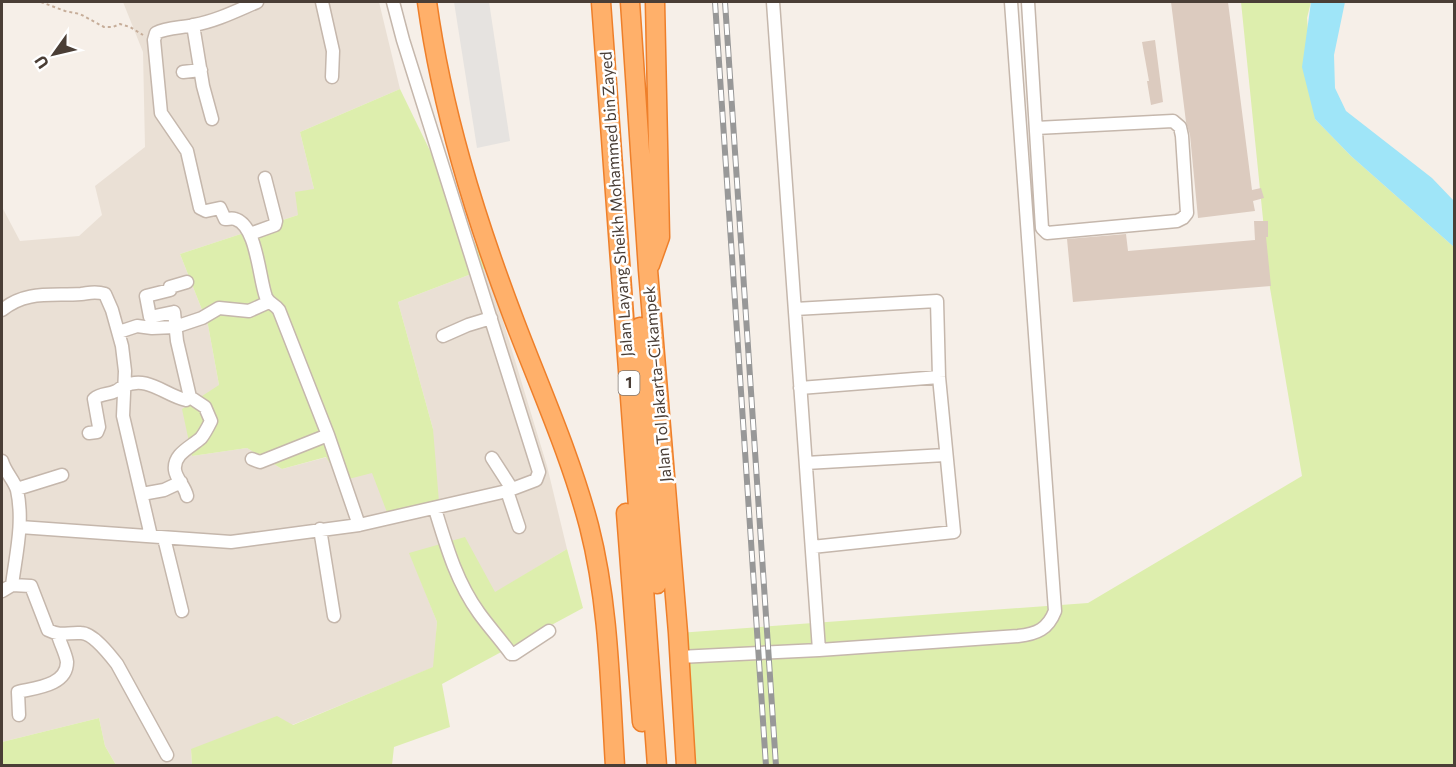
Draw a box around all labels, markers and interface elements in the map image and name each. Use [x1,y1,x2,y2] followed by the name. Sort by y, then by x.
[24,24,84,84] north arrow
[595,51,636,357] street label: Jalan Layang Sheikh Mohammed bin Zayed
[30,53,52,73] text: U
[638,285,675,483] street label: Jalan Tol Jakarta–Cikampek
[618,371,640,395] road number: 1

